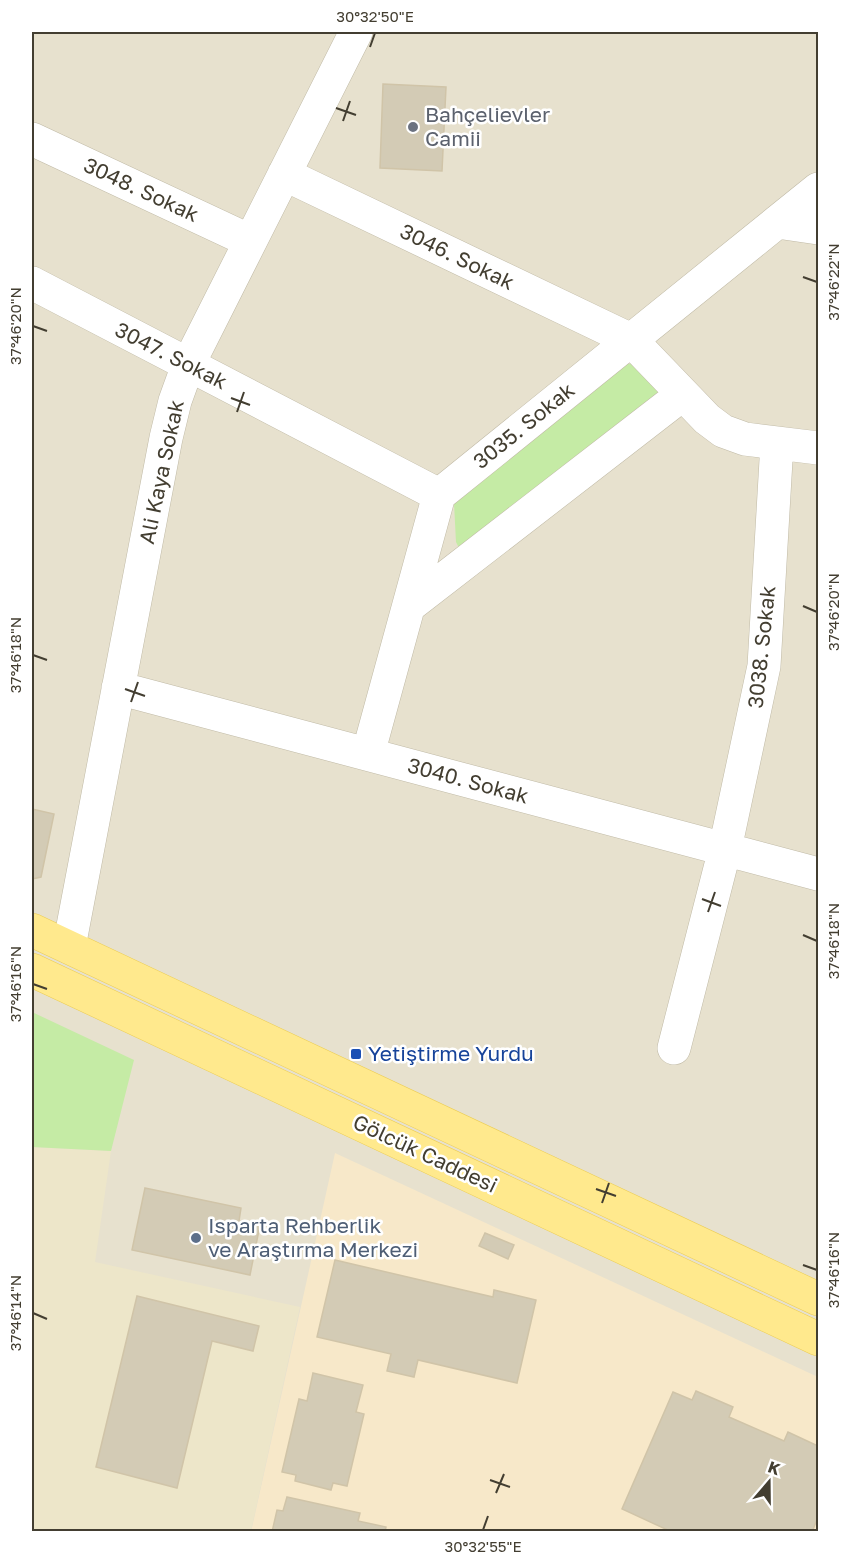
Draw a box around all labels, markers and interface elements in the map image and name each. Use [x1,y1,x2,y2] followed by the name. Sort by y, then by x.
[336,7,414,25] text: 30°32'50"E
[425,101,550,151] place label: Bahçelievler Camii
[406,120,420,134] marker: Bahçelievler Camii
[80,151,203,227] street label: 3048. Sokak
[396,217,519,295] street label: 3046. Sokak
[824,243,842,321] text: 37°46'22"N
[6,287,24,365] text: 37°46'20"N
[111,316,232,394] street label: 3047. Sokak
[467,376,579,474] street label: 3035. Sokak
[133,397,189,546] street label: Ali Kaya Sokak
[824,573,842,651] text: 37°46'20"N
[742,584,780,710] street label: 3038. Sokak
[6,617,24,693] text: 37°46'18"N
[405,751,532,809] street label: 3040. Sokak
[824,903,842,979] text: 37°46'18"N
[6,946,24,1022] text: 37°46'16"N
[368,1040,534,1066] place label: Yetiştirme Yurdu
[349,1047,363,1061] marker: Yetiştirme Yurdu
[349,1108,502,1198] street label: Gölcük Caddesi
[208,1212,418,1262] place label: Isparta Rehberlik ve Araştırma Merkezi
[189,1231,203,1245] marker: Isparta Rehberlik ve Araştırma Merkezi
[824,1232,842,1308] text: 37°46'16"N
[6,1275,24,1351] text: 37°46'14"N
[739,1452,799,1512] north arrow
[765,1457,783,1479] text: K
[444,1537,522,1555] text: 30°32'55"E

